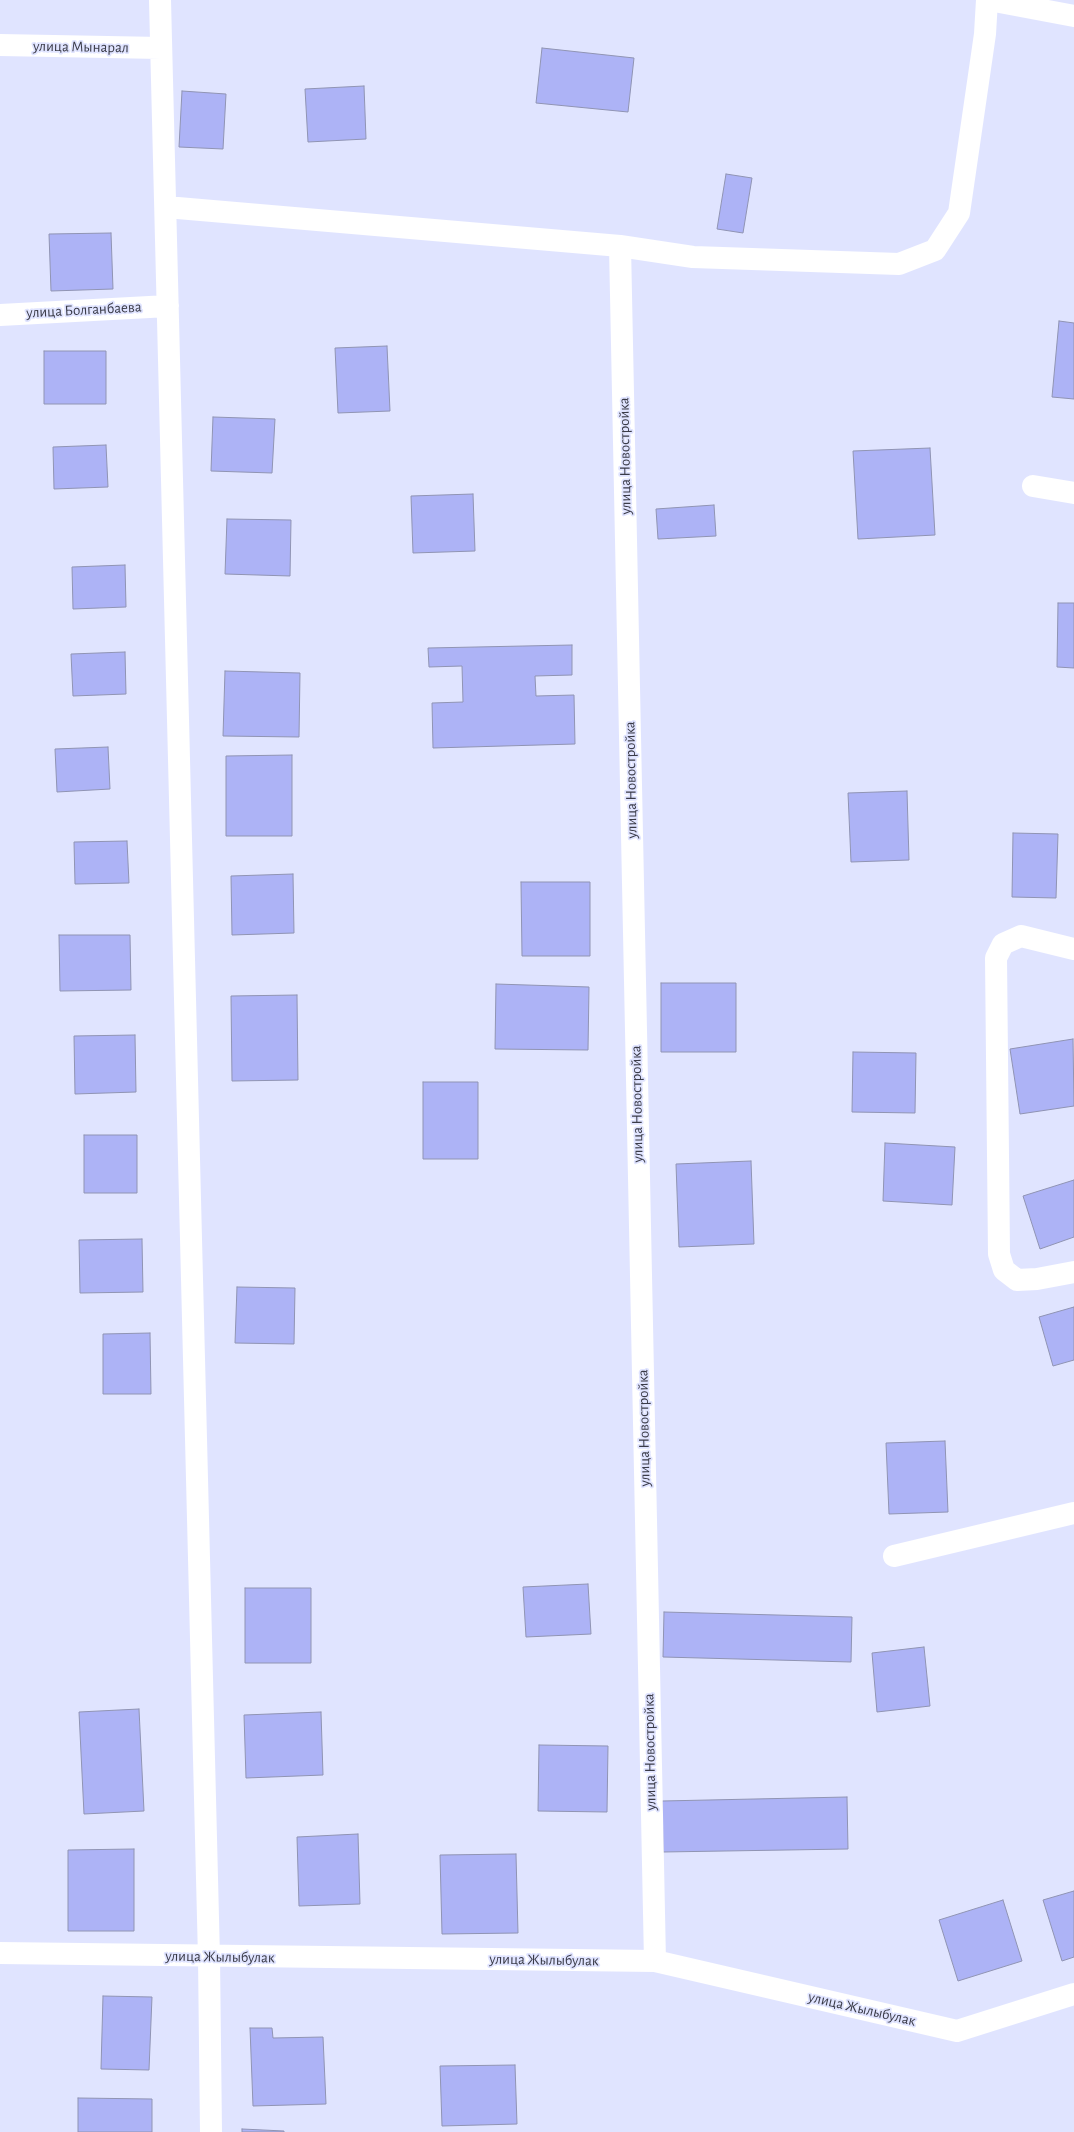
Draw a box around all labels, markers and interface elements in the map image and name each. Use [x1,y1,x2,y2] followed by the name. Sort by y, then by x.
[33,37,129,57] street label: улица Мынарал
[26,298,142,322] street label: улица Болганбаева
[615,397,635,515] street label: улица Новостройка
[621,721,641,839] street label: улица Новостройка
[627,1045,647,1163] street label: улица Новостройка
[634,1369,654,1487] street label: улица Новостройка
[640,1693,660,1811] street label: улица Новостройка
[165,1947,275,1967] street label: улица Жылыбулак
[489,1950,599,1970] street label: улица Жылыбулак
[807,1988,917,2030] street label: улица Жылыбулак

